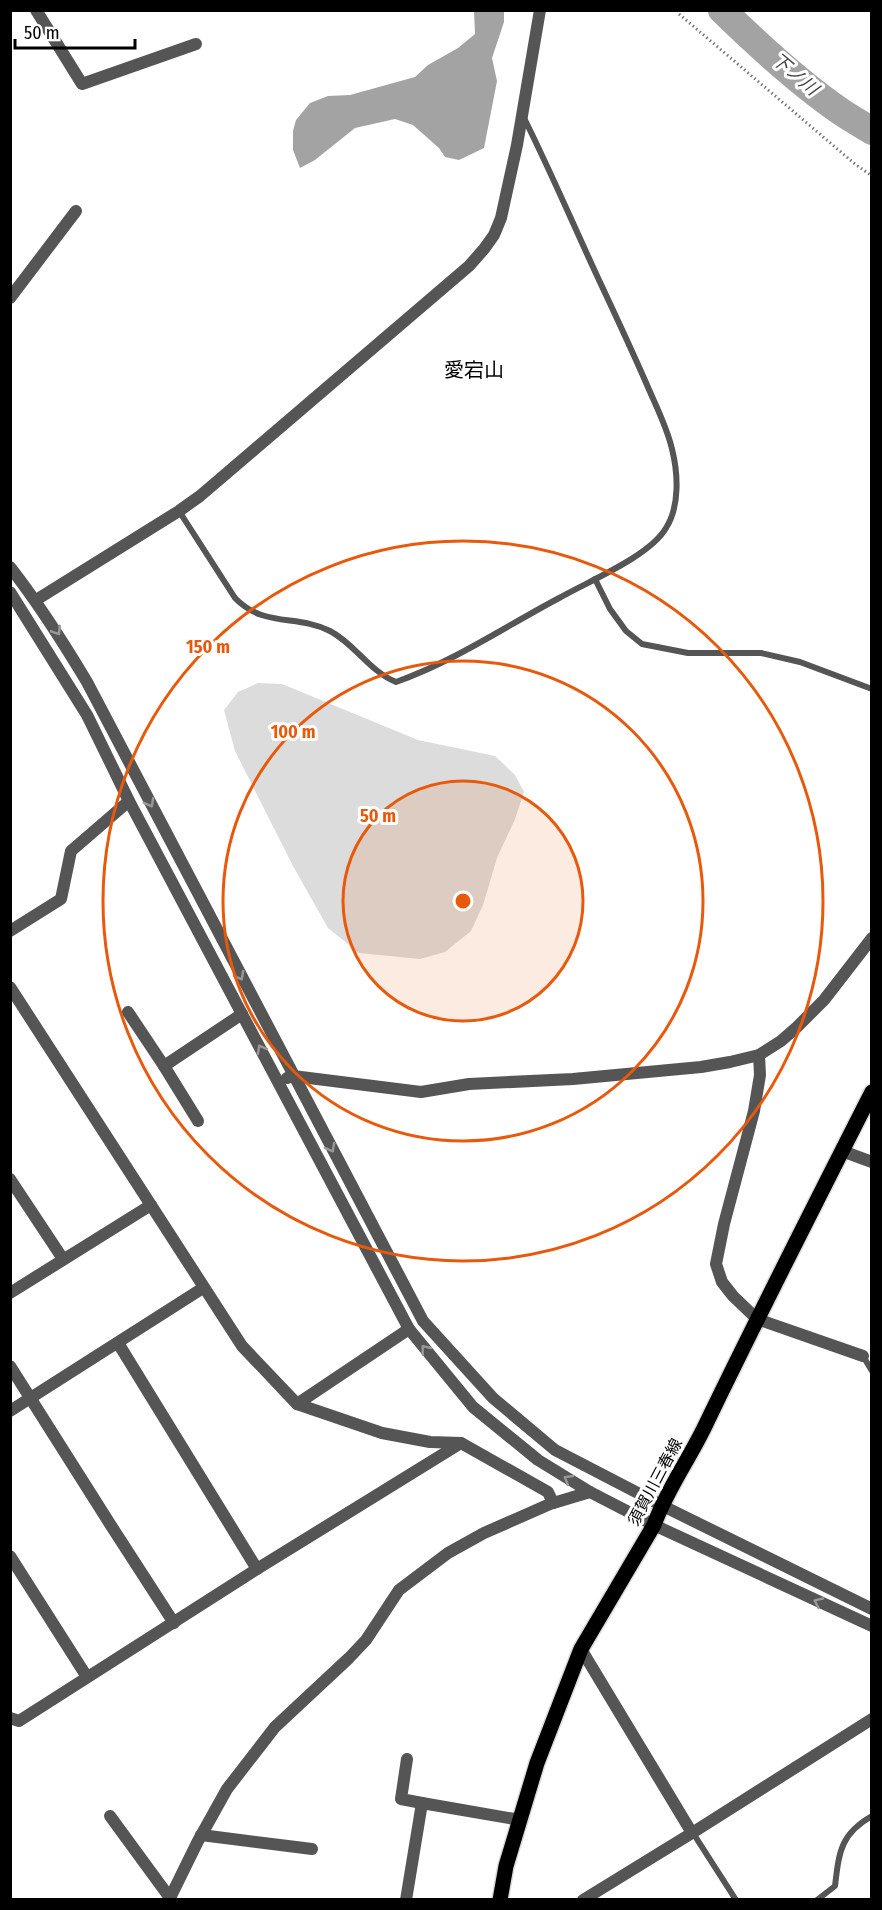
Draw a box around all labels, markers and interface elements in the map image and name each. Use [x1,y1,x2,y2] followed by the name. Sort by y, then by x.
[15,12,135,50] scale bar
[24,22,60,44] text: 50 m
[767,48,824,101] water label: 下ノ川
[444,358,504,382] district label: 愛宕山
[49,625,60,636] one-way arrow
[186,636,230,658] text: 150 m
[271,721,315,743] text: 100 m
[143,796,154,807] one-way arrow
[360,805,396,827] text: 50 m
[453,891,473,911] centre of rings
[233,969,244,980] one-way arrow
[257,1045,268,1056] one-way arrow
[324,1142,335,1152] one-way arrow
[421,1345,432,1356] one-way arrow
[624,1435,686,1529] street label: 須賀川三春線
[564,1474,574,1486] one-way arrow
[814,1597,825,1609] one-way arrow

